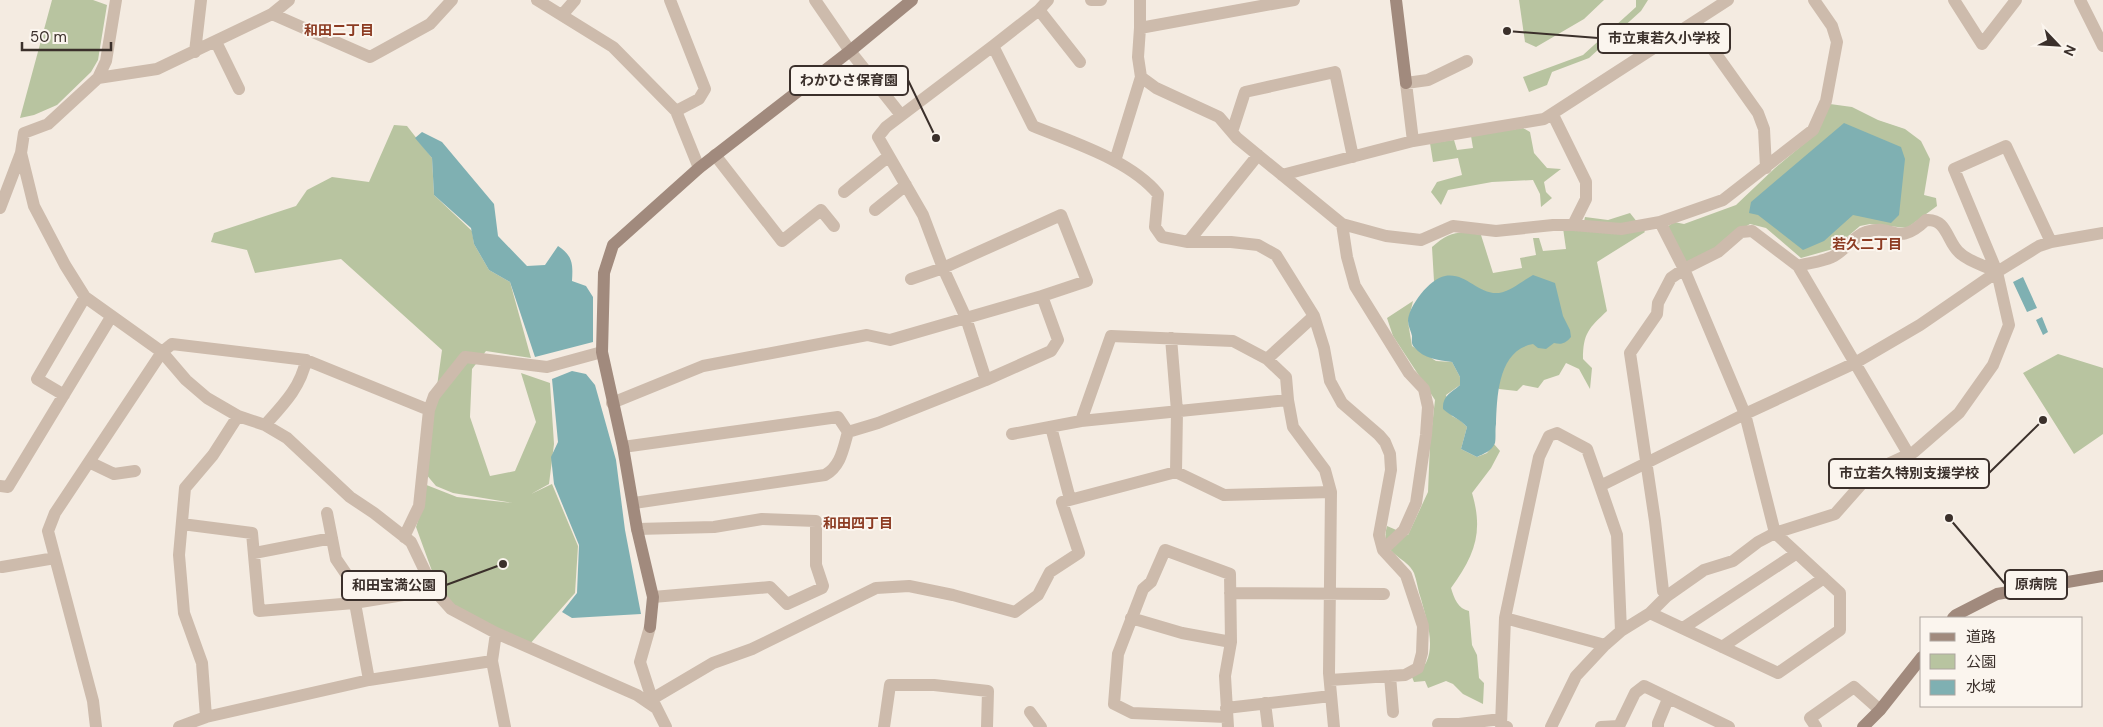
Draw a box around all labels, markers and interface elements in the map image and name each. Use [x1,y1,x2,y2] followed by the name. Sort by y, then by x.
[22,20,111,52] scale bar
[2033,20,2083,70] north arrow
[304,21,374,39] district label: 和田二丁目
[1598,24,1730,53] callout: 市立東若久小学校
[30,27,67,47] text: 50 m
[1608,29,1720,47] text: 市立東若久小学校
[2059,42,2080,59] text: N
[790,66,908,95] callout: わかひさ保育園
[800,71,898,89] text: わかひさ保育園
[1832,235,1902,253] district label: 若久二丁目
[1829,459,1989,488] callout: 市立若久特別支援学校
[1839,464,1979,482] text: 市立若久特別支援学校
[823,514,893,532] district label: 和田四丁目
[2005,570,2067,599] callout: 原病院
[342,571,446,600] callout: 和田宝満公園
[2015,575,2057,593] text: 原病院
[352,576,436,594] text: 和田宝満公園
[1920,617,2083,707] legend
[1966,627,1996,647] text: 道路
[1966,652,1996,672] text: 公園
[1966,677,1996,697] text: 水域

